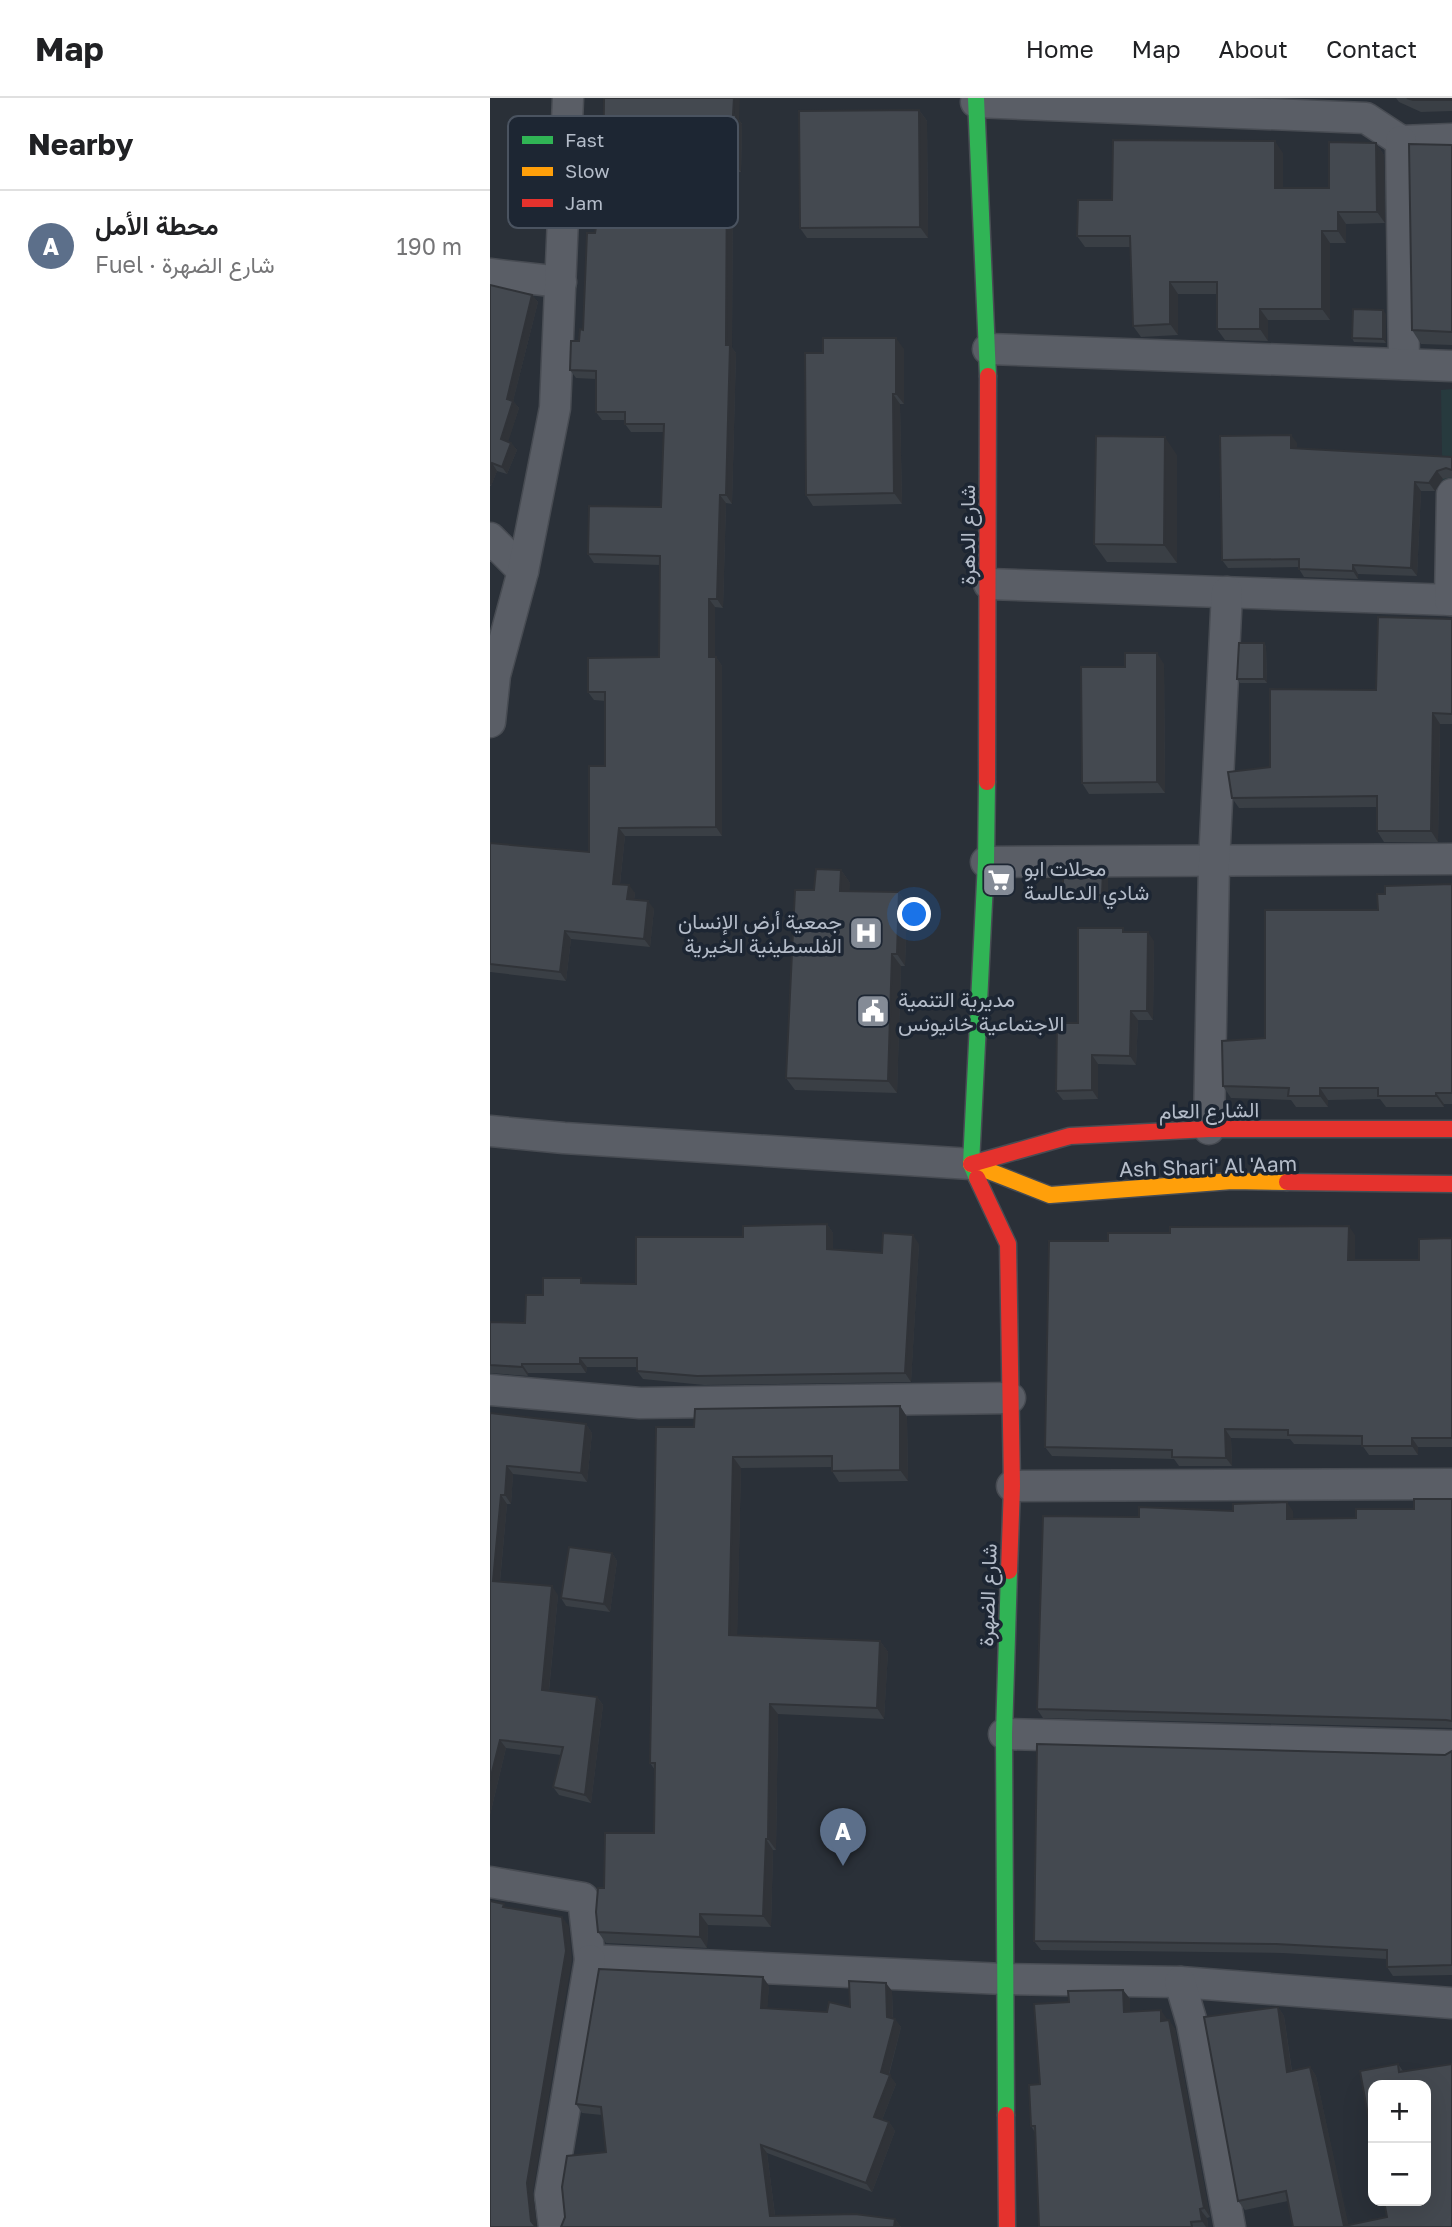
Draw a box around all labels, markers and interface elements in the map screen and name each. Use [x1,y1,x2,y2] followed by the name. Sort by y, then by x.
[35,29,104,68] text: Map
[1026,34,1094,63] text: Home
[1132,34,1181,63] text: Map
[1219,34,1288,63] text: About
[1326,34,1417,63] text: Contact
[508,116,738,228] legend
[28,126,133,162] text: Nearby
[565,128,604,151] text: Fast
[565,159,610,182] text: Slow
[565,191,603,214] text: Jam
[95,210,219,241] text: محطة الأمل
[43,232,59,260] text: A
[397,232,462,260] text: 190 m
[95,250,275,278] text: Fuel · شارع الضهرة
[954,485,982,585] street label: شارع الدهرة
[1024,855,1149,910] place label: محلات ابو شادي الدعالسة
[980,861,1018,899] supermarket icon: محلات ابو شادي الدعالسة
[897,897,931,931] your location
[678,908,842,959] place label: جمعية أرض الإنسان الفلسطينية الخيرية
[847,914,885,952] hospital icon: جمعية أرض الإنسان الفلسطينية الخيرية
[898,986,1064,1037] place label: مديرية التنمية الاجتماعية خانيونس
[854,992,892,1030] public building icon: مديرية التنمية الاجتماعية خانيونس
[1159,1096,1260,1126] street label: الشارع العام
[1118,1150,1298,1182] street label: Ash Shari' Al 'Aam
[972,1543,1004,1647] street label: شارع الضهرة
[820,1808,866,1866] pin: A
[1368,2080,1431,2206] map controls
[1368,2080,1431,2143] button: +
[1368,2143,1431,2206] button: −

